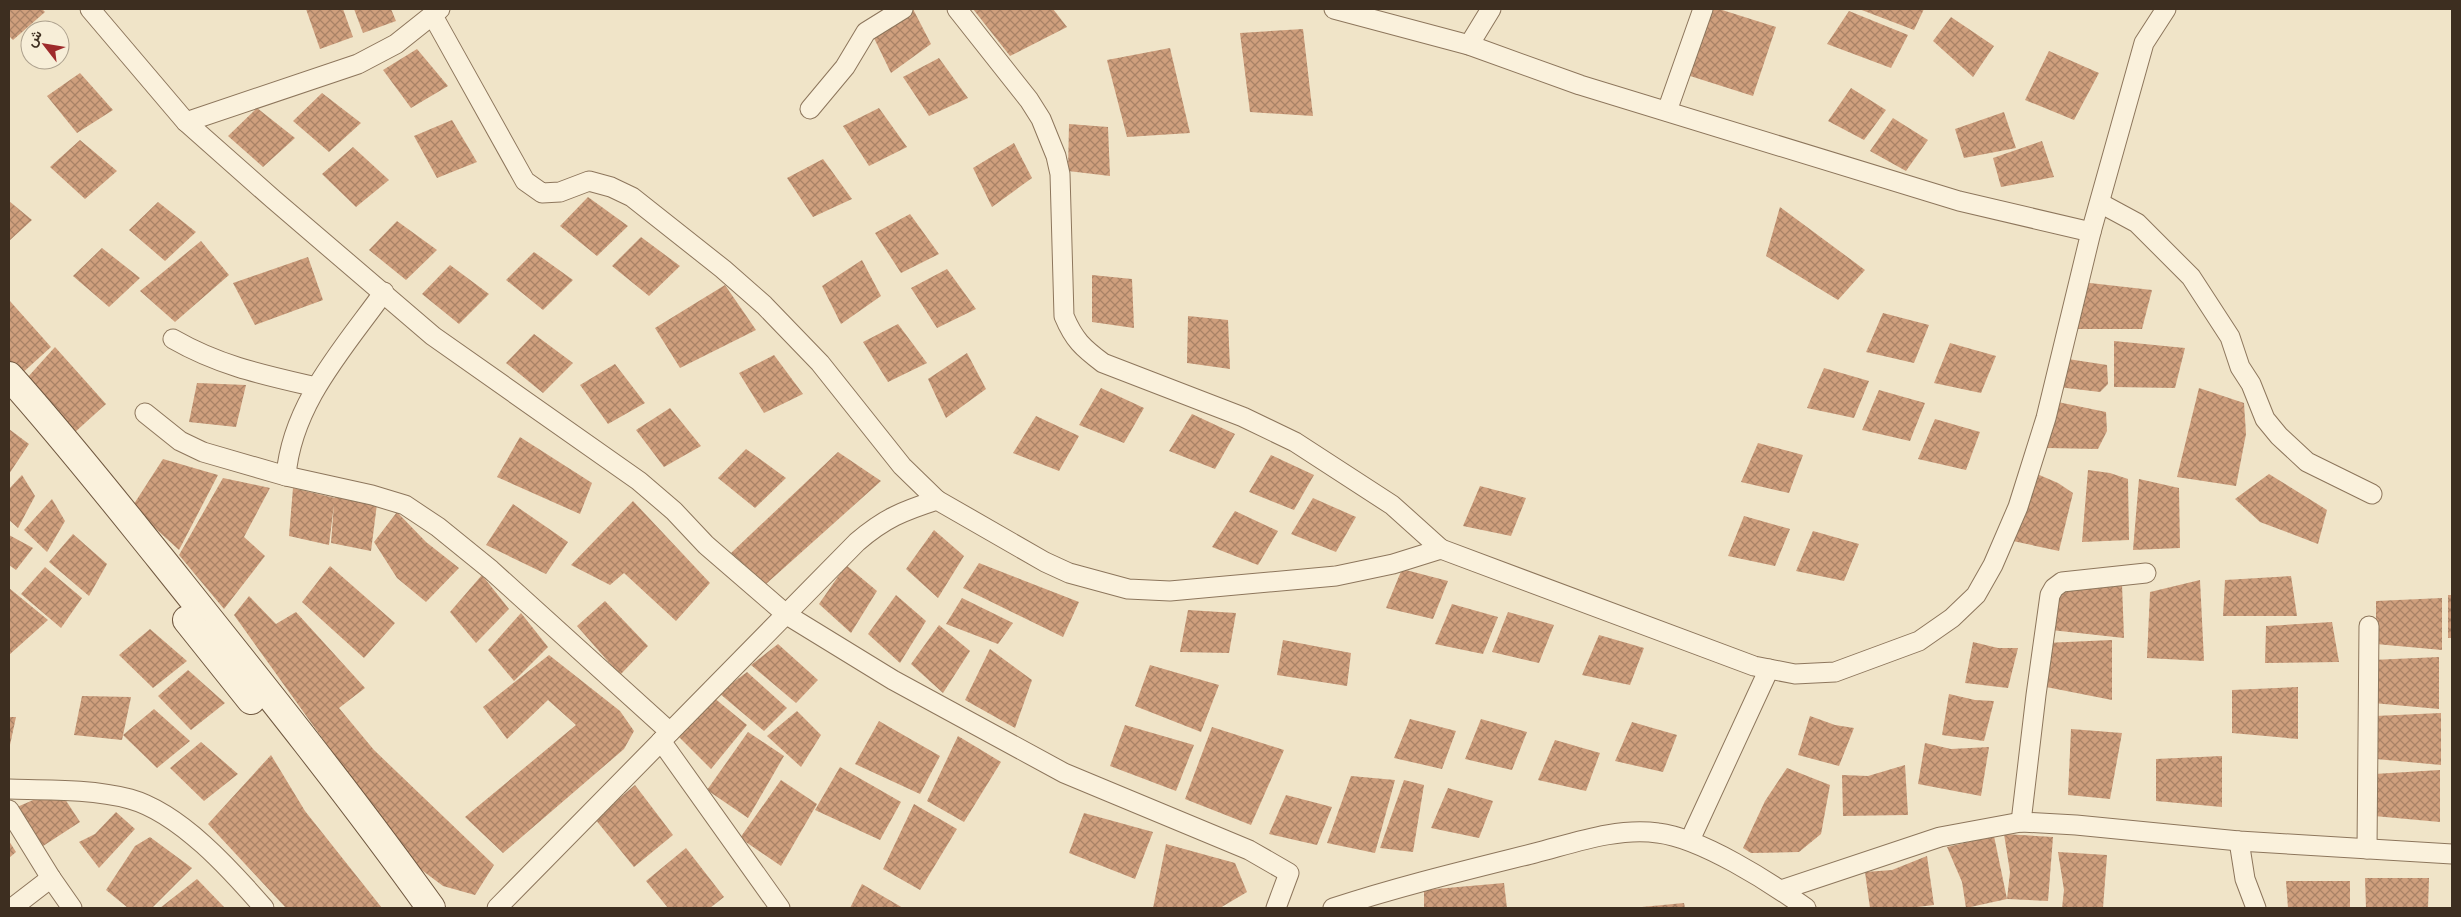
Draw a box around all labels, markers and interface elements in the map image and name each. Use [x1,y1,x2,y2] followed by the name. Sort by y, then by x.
[20,20,70,70] north arrow
[23,27,46,50] text: ش

